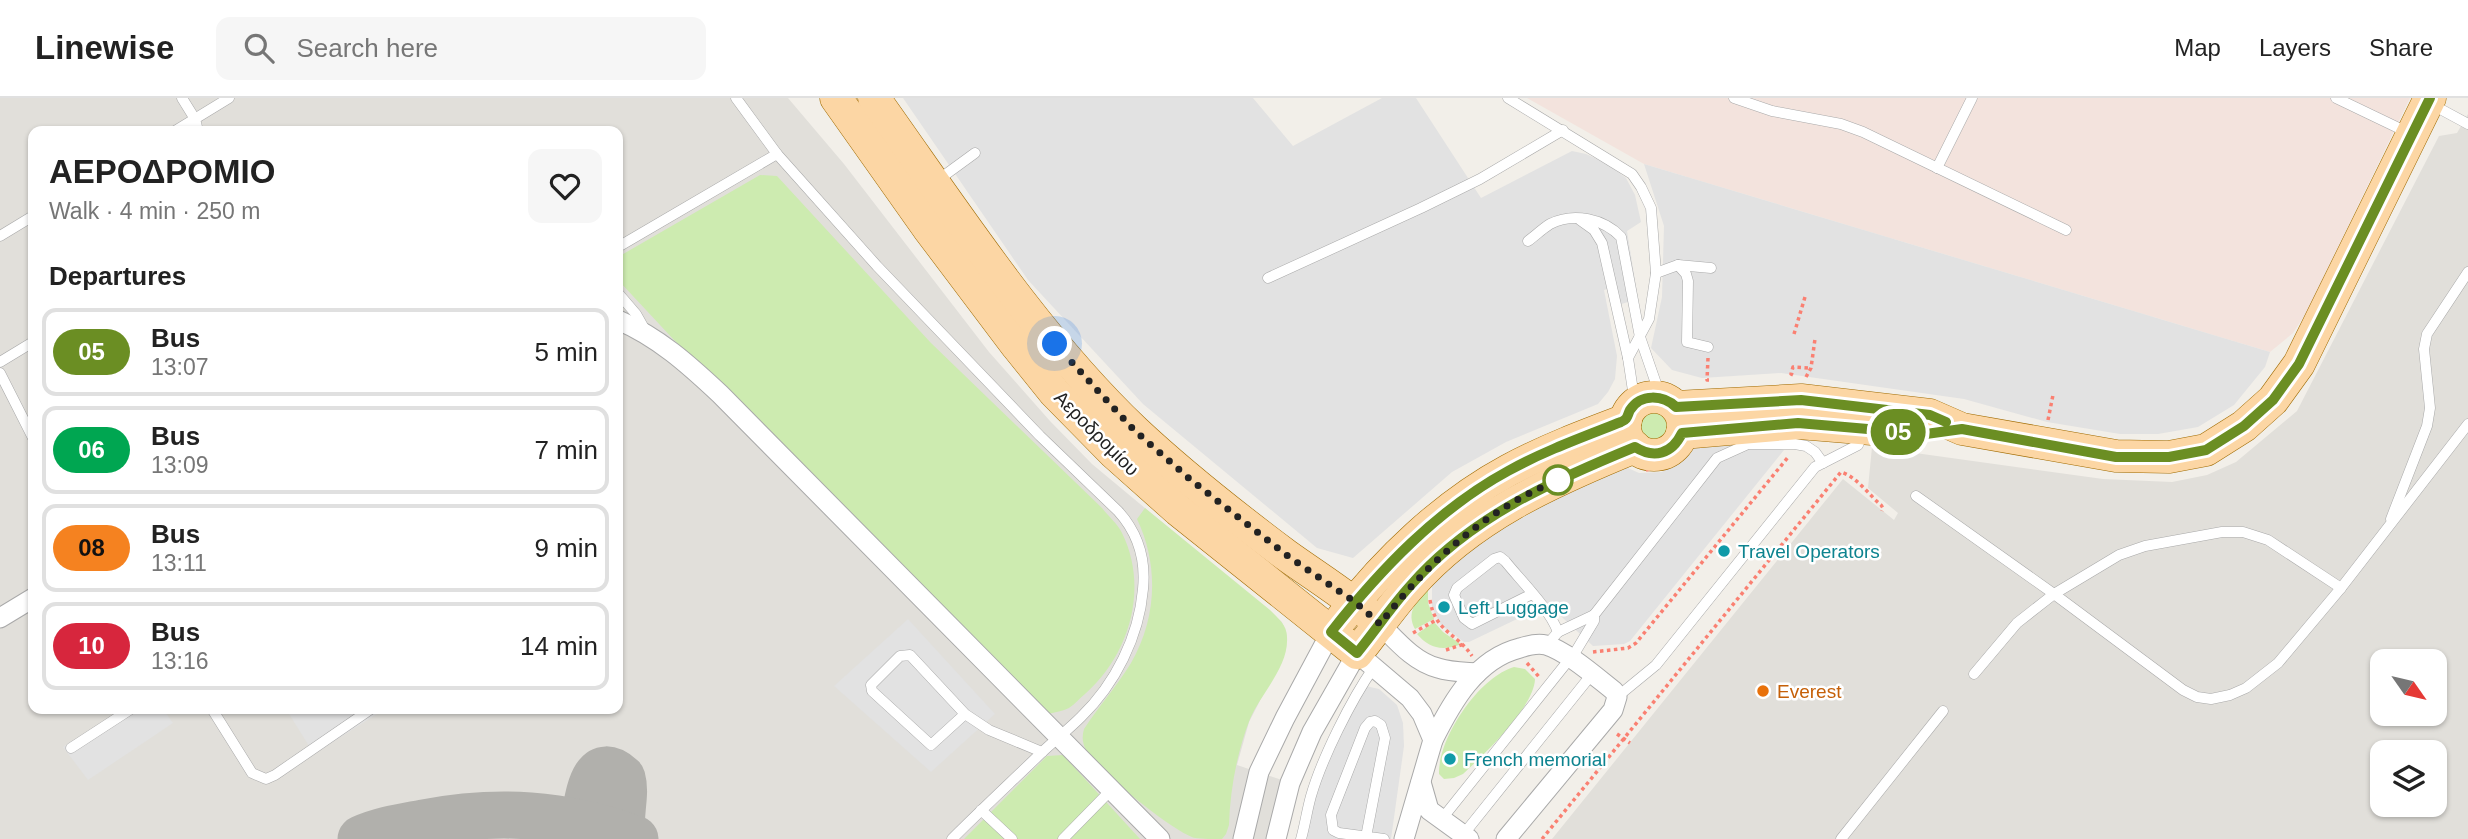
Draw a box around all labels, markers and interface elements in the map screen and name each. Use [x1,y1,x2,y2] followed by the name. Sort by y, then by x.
[216,17,706,80] search box
[35,29,174,66] text: Linewise
[240,29,278,67] icon: search
[296,33,438,63] text: Search here
[2174,34,2221,61] text: Map
[2259,34,2331,61] text: Layers
[2369,34,2433,61] text: Share
[528,149,602,223] button: heart
[49,153,275,190] text: ΑΕΡΟΔΡΟΜΙΟ
[49,198,260,224] text: Walk · 4 min · 250 m
[49,261,186,291] text: Departures
[151,323,200,353] text: Bus
[1037,326,1072,361] your location
[534,337,598,367] text: 5 min
[78,338,105,365] text: 05
[151,354,209,380] text: 13:07
[1050,387,1143,480] street label: Αεροδρομίου
[1867,409,1930,455] line badge: 05
[1885,418,1911,445] text: 05
[151,421,200,451] text: Bus
[534,435,598,465] text: 7 min
[78,436,105,463] text: 06
[151,452,209,478] text: 13:09
[1543,465,1573,495] unlabelled marker
[151,519,200,549] text: Bus
[534,533,598,563] text: 9 min
[78,534,105,561] text: 08
[1738,541,1880,562] place label: Travel Operators
[1716,543,1732,559] marker: Travel Operators
[151,550,207,576] text: 13:11
[1458,597,1569,618] place label: Left Luggage
[1436,599,1452,615] marker: Left Luggage
[151,617,200,647] text: Bus
[520,631,598,661] text: 14 min
[78,632,105,659] text: 10
[151,648,209,674] text: 13:16
[2370,649,2446,726] north arrow
[2370,649,2447,817] map controls
[1777,681,1842,702] place label: Everest
[1755,683,1771,699] marker: Everest
[2370,740,2447,817] button: layers
[1464,749,1607,770] place label: French memorial
[1442,751,1458,767] marker: French memorial

